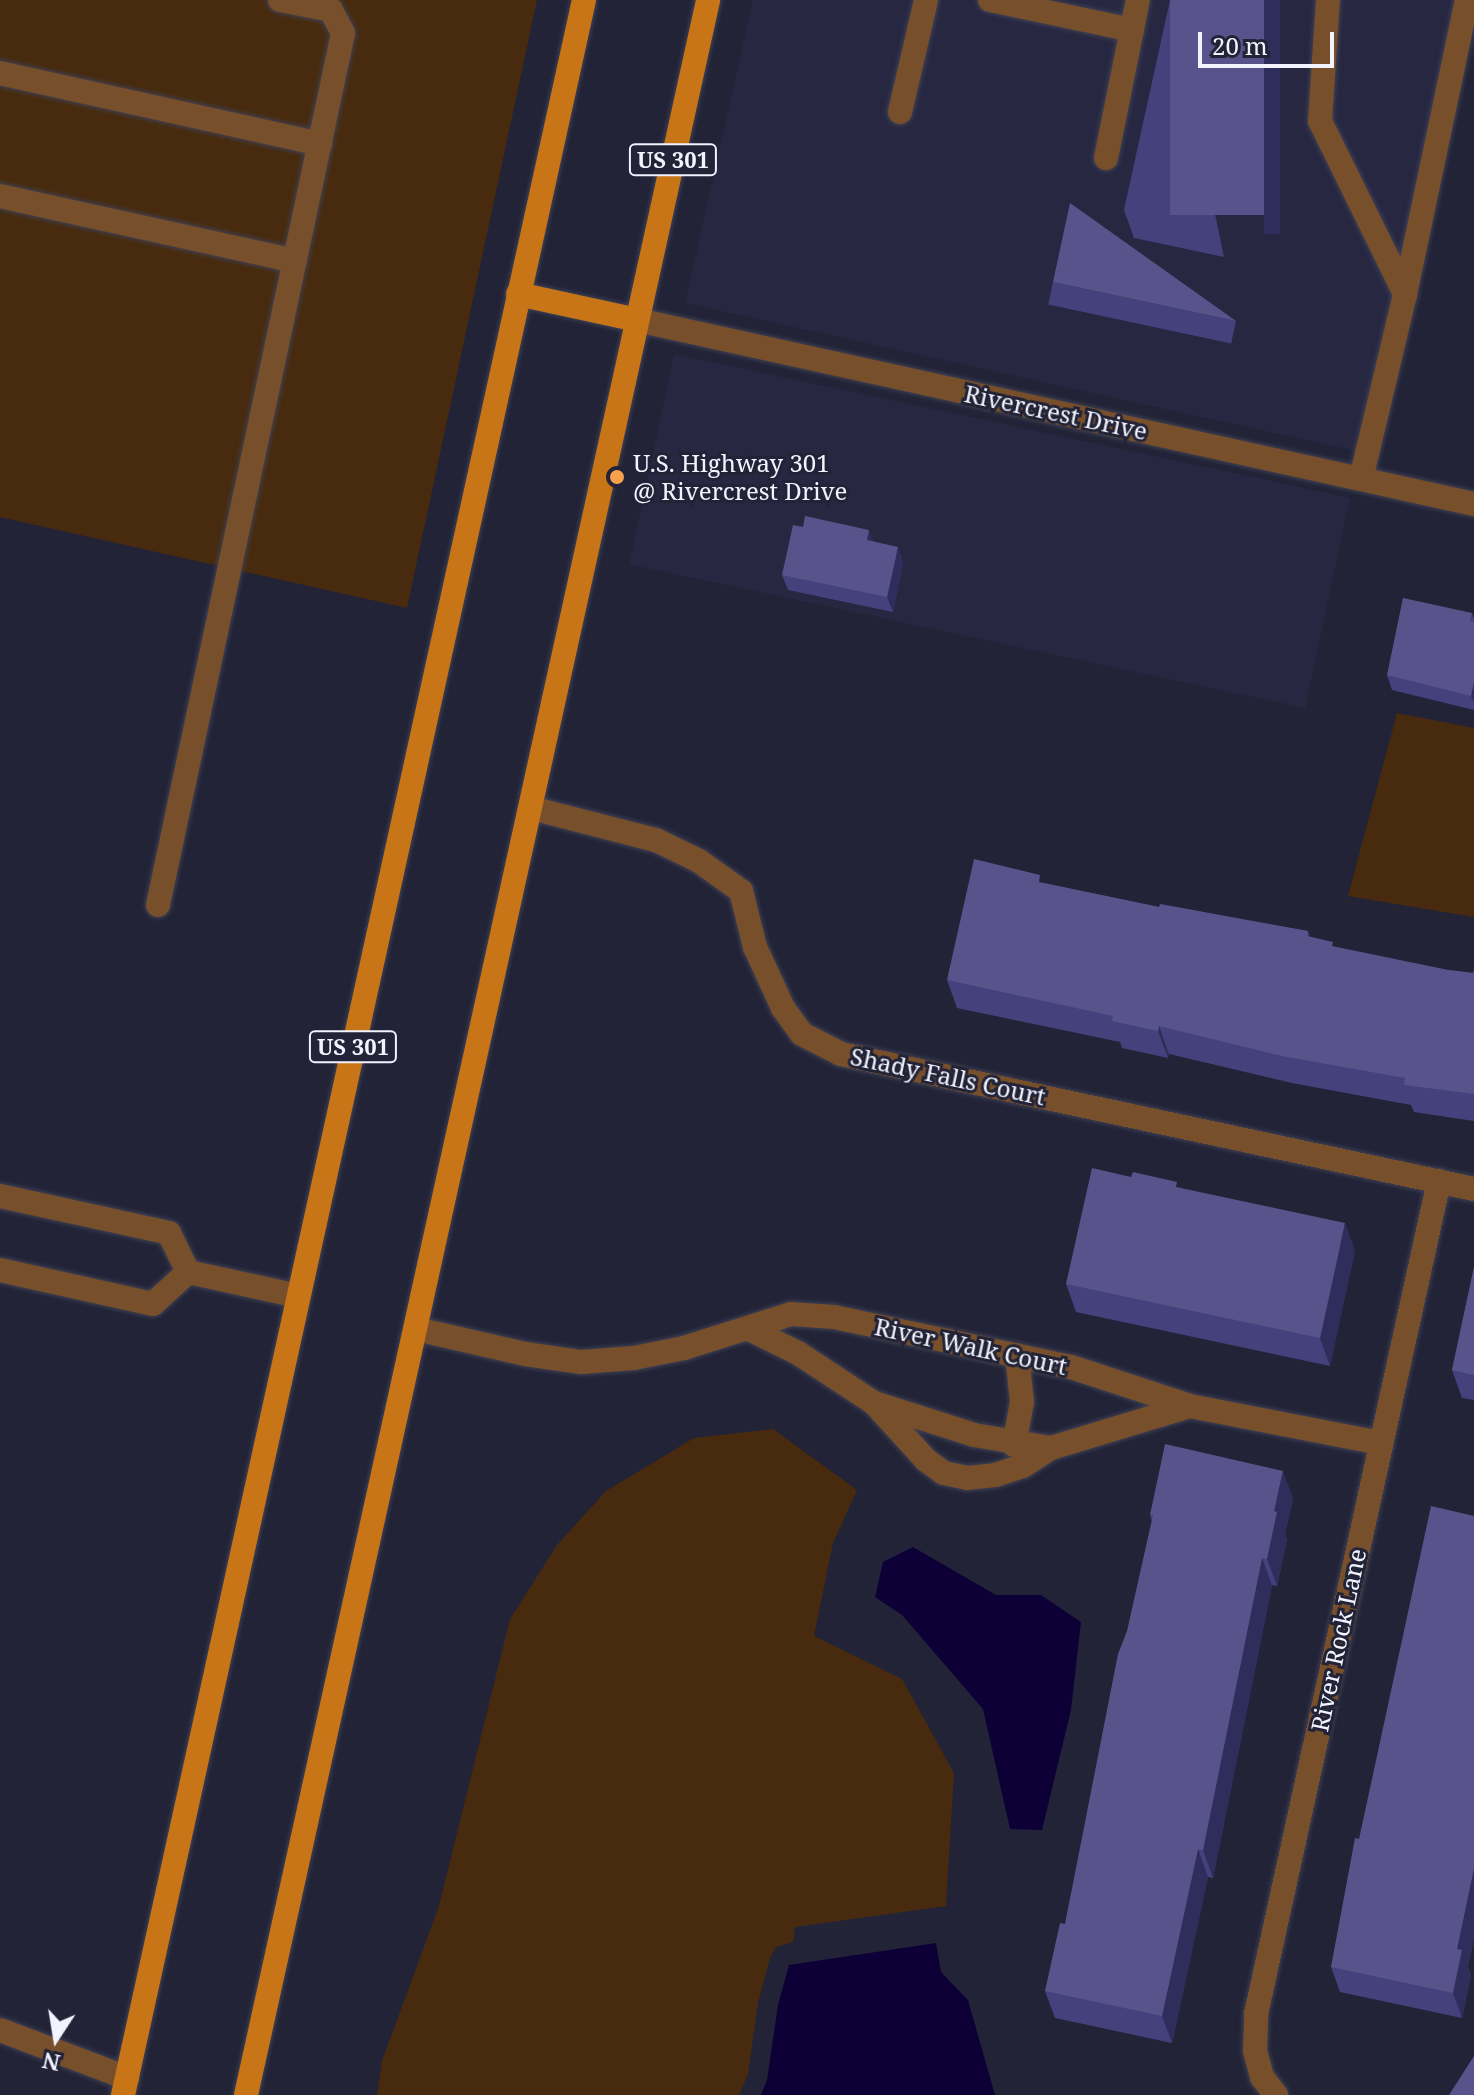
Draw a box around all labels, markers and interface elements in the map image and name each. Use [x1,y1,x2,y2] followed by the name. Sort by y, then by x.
[1202,16,1338,66] scale bar
[1212,29,1268,62] text: 20 m
[627,142,719,178] road number: US 301
[962,379,1150,445] street label: Rivercrest Drive
[633,449,847,505] place label: U.S. Highway 301 @ Rivercrest Drive
[608,468,626,486] marker: U.S. Highway 301 @ Rivercrest Drive
[307,1029,399,1065] road number: US 301
[848,1041,1048,1111] street label: Shady Falls Court
[872,1312,1070,1380] street label: River Walk Court
[1305,1546,1371,1734] street label: River Rock Lane
[16,1999,96,2079] north arrow
[39,2046,63,2079] text: N

